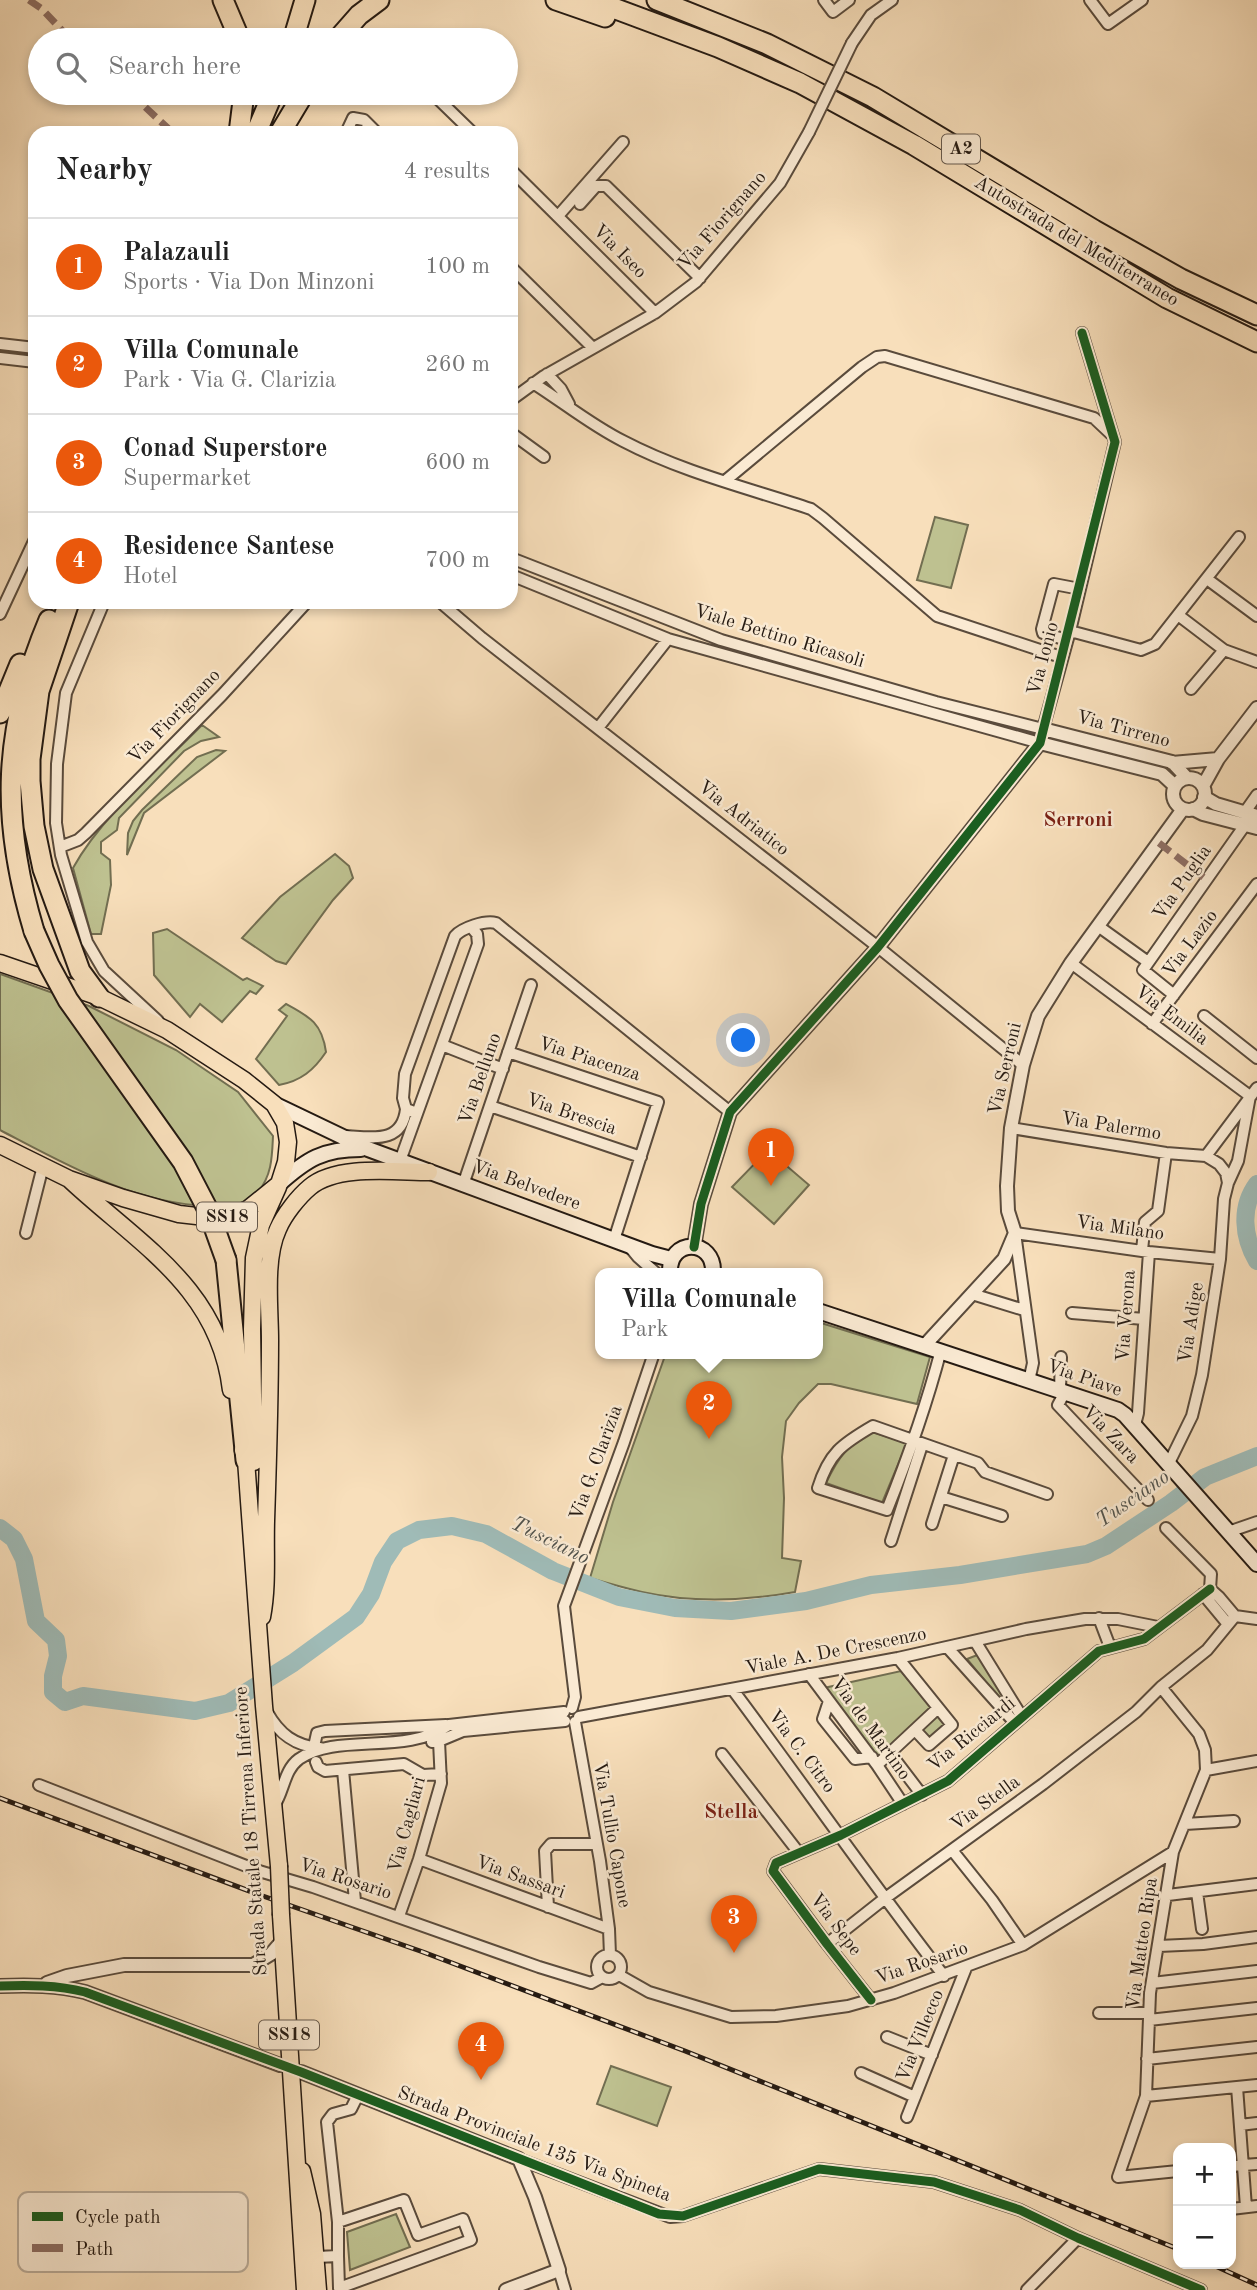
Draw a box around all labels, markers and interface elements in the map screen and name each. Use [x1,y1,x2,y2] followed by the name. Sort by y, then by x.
[28,28,518,105] search box
[52,48,90,86] icon: search
[108,54,241,80] text: Search here
[942,134,980,164] road number: A2
[56,156,153,186] text: Nearby
[404,160,490,183] text: 4 results
[675,168,771,274] street label: Via Fiorignano
[970,173,1182,311] street label: Autostrada del Mediterraneo
[588,221,650,283] street label: Via Iseo
[123,240,230,266] text: Palazauli
[72,255,86,278] text: 1
[425,255,490,278] text: 100 m
[123,271,374,294] text: Sports · Via Don Minzoni
[123,338,299,364] text: Villa Comunale
[72,353,86,376] text: 2
[425,353,490,376] text: 260 m
[123,369,336,392] text: Park · Via G. Clarizia
[123,436,328,462] text: Conad Superstore
[72,451,86,474] text: 3
[425,451,490,474] text: 600 m
[123,467,251,490] text: Supermarket
[123,534,335,560] text: Residence Santese
[72,549,86,572] text: 4
[425,549,490,572] text: 700 m
[123,565,177,588] text: Hotel
[692,602,866,672] street label: Viale Bettino Ricasoli
[1025,620,1063,698] street label: Via Ionio
[125,666,225,768] street label: Via Fiorignano
[1074,708,1172,752] street label: Via Tirreno
[694,778,792,860] street label: Via Adriatico
[1043,810,1113,831] district label: Serroni
[1150,842,1216,924] street label: Via Puglia
[1160,907,1222,981] street label: Via Lazio
[1131,982,1212,1050] street label: Via Emilia
[986,1021,1026,1117] street label: Via Serroni
[726,1023,760,1057] your location
[456,1031,506,1127] street label: Via Belluno
[536,1035,643,1086] street label: Via Piacenza
[523,1091,619,1140] street label: Via Brescia
[1059,1110,1163,1144] street label: Via Palermo
[748,1128,794,1186] pin: 1
[469,1158,583,1214] street label: Via Belvedere
[197,1202,257,1232] road number: SS18
[1075,1213,1165,1245] street label: Via Milano
[595,1268,823,1359] popup
[1114,1269,1140,1363] street label: Via Verona
[1176,1281,1208,1365] street label: Via Adige
[621,1287,797,1313] text: Villa Comunale
[621,1318,668,1341] text: Park
[1044,1357,1124,1401] street label: Via Piave
[686,1381,732,1439] pin: 2
[567,1402,627,1523] street label: Via G. Clarizia
[1078,1402,1142,1468] street label: Via Zara
[1092,1466,1174,1532] water label: Tusciano
[508,1513,592,1569] water label: Tusciano
[744,1625,928,1679] street label: Viale A. De Crescenzo
[826,1674,914,1784] street label: Via de Martino
[232,1686,272,1976] street label: Strada Statale 18 Tirrena Inferiore
[925,1694,1019,1776] street label: Via Ricciardi
[764,1707,838,1797] street label: Via C. Citro
[589,1761,633,1909] street label: Via Tullio Capone
[948,1772,1025,1835] street label: Via Stella
[386,1775,430,1875] street label: Via Cagliari
[704,1802,758,1823] district label: Stella
[473,1853,567,1903] street label: Via Sassari
[296,1856,394,1904] street label: Via Rosario
[1124,1876,1162,2012] street label: Via Matteo Ripa
[806,1890,864,1960] street label: Via Sepe
[711,1895,757,1953] pin: 3
[873,1939,971,1989] street label: Via Rosario
[894,1987,948,2085] street label: Via Villecco
[259,2021,319,2050] road number: SS18
[458,2022,504,2080] pin: 4
[395,2084,674,2206] street label: Strada Provinciale 135 Via Spineta
[1173,2143,1236,2269] map controls
[1173,2143,1236,2206] button: +
[18,2192,248,2272] legend
[1173,2206,1236,2269] button: −
[75,2209,161,2228] text: Cycle path
[75,2241,113,2260] text: Path

